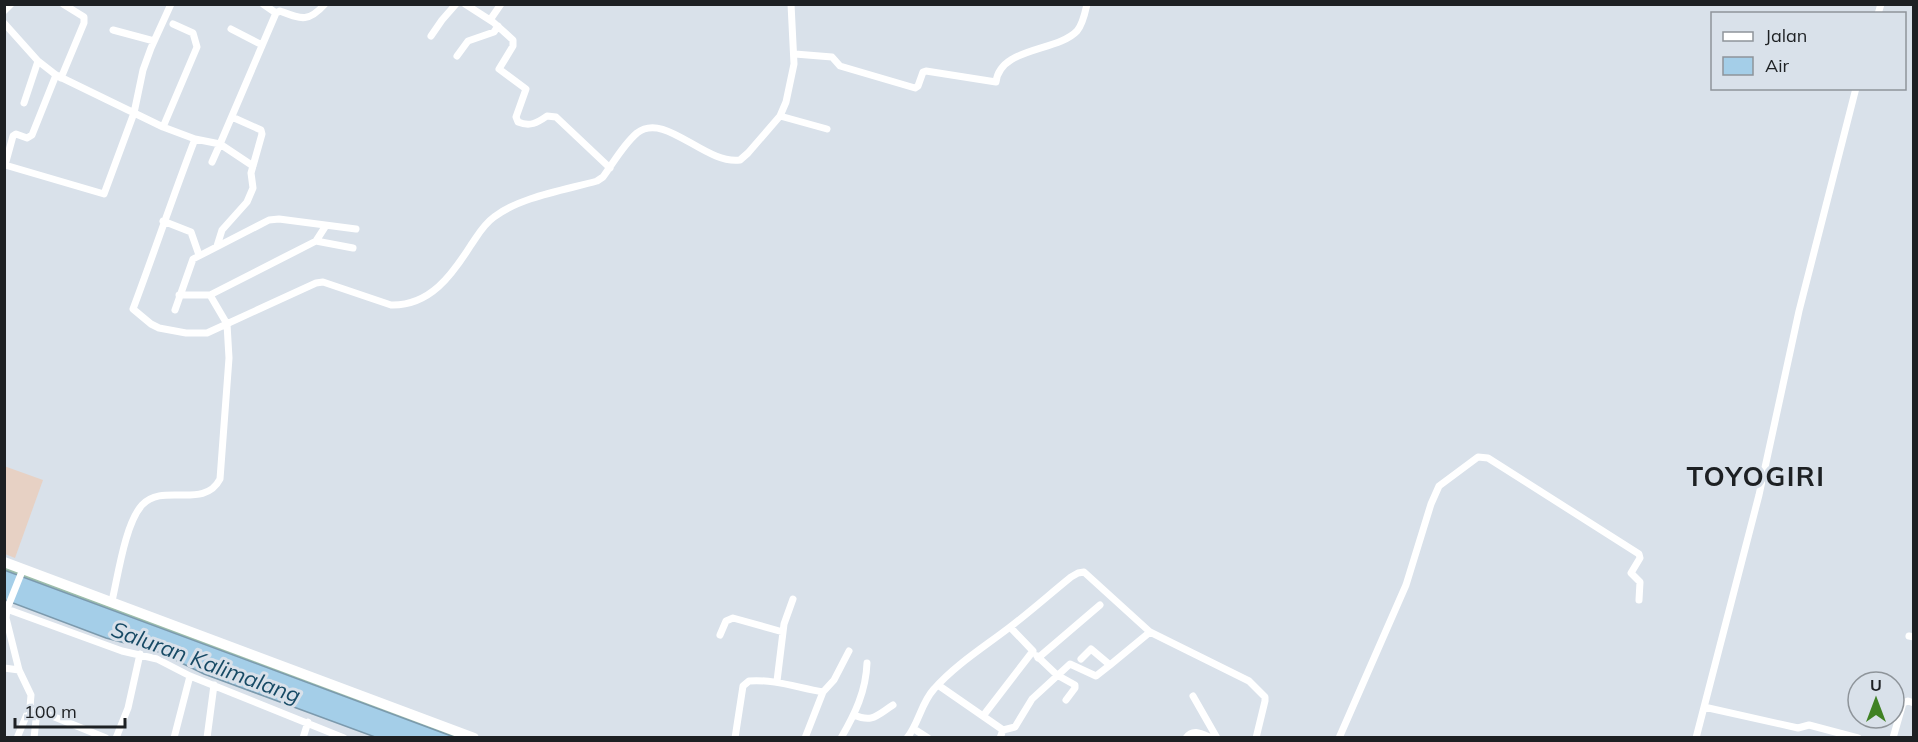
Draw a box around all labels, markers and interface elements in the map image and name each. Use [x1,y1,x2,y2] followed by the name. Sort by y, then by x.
[1711,12,1906,90] legend
[1765,24,1807,47] text: Jalan
[1765,54,1790,77] text: Air
[1687,459,1825,493] district label: TOYOGIRI
[108,615,304,709] water label: Saluran Kalimalang
[1846,670,1906,730] north arrow
[1870,675,1882,695] text: U
[15,691,124,729] scale bar
[24,700,77,723] text: 100 m

